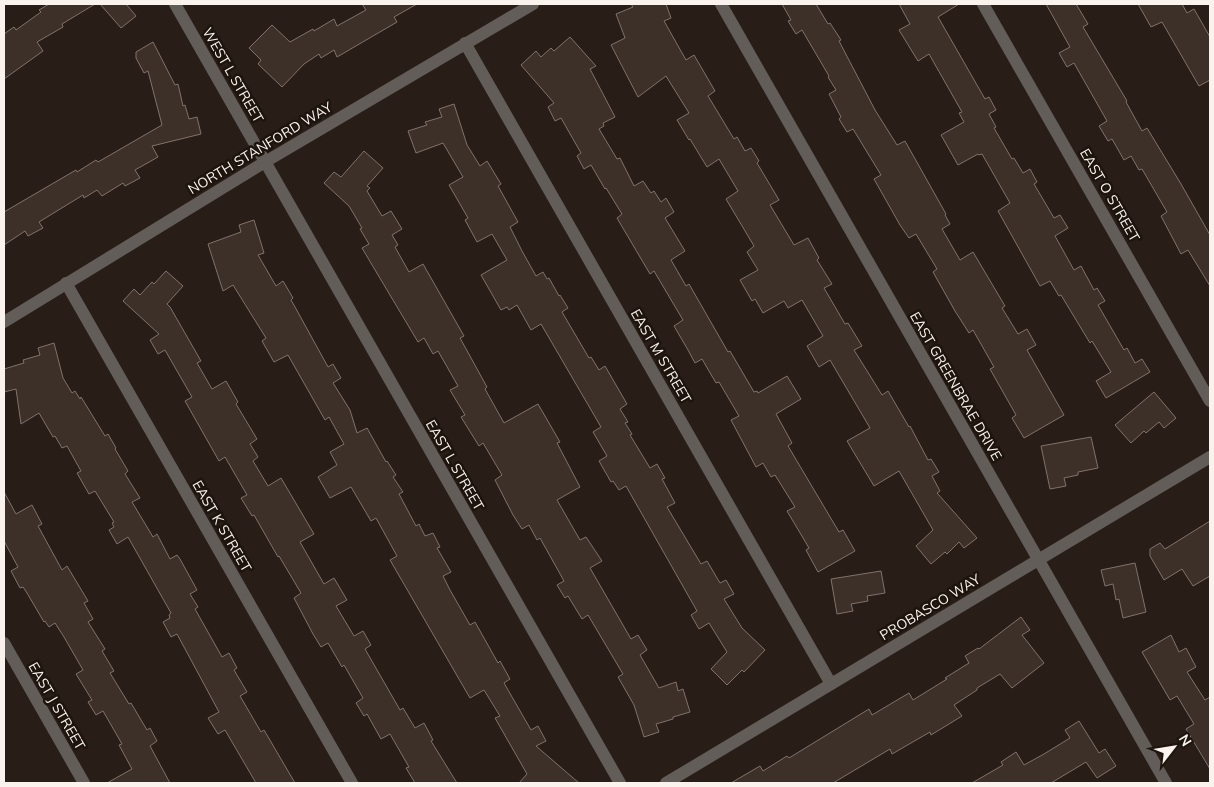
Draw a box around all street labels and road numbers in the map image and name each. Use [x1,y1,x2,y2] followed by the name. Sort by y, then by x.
[198,24,268,126] street label: WEST L STREET
[185,98,336,198] street label: NORTH STANFORD WAY
[1076,145,1144,245] street label: EAST O STREET
[627,306,696,407] street label: EAST M STREET
[906,308,1006,464] street label: EAST GREENBRAE DRIVE
[422,417,488,514] street label: EAST L STREET
[189,477,256,575] street label: EAST K STREET
[876,570,984,644] street label: PROBASCO WAY
[25,659,90,754] street label: EAST J STREET

